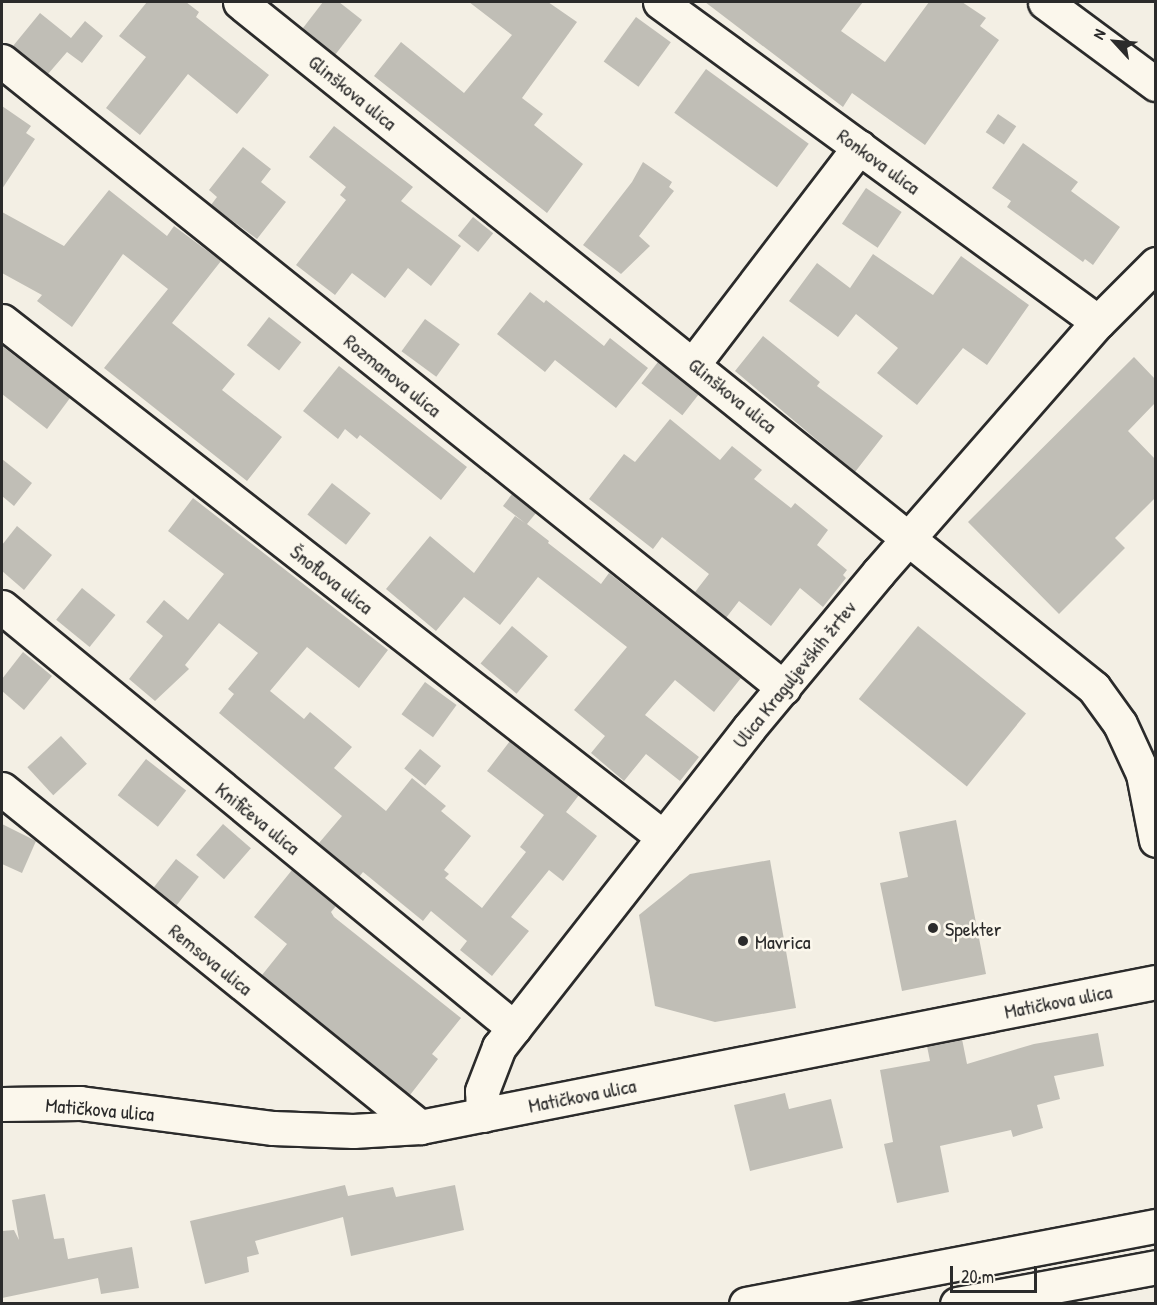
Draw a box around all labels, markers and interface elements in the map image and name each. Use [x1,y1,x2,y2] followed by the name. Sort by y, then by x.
[1085,12,1145,72] north arrow
[1087,25,1111,43] text: N
[304,49,402,135] street label: Glinškova ulica
[833,123,925,199] street label: Ronkova ulica
[340,329,446,421] street label: Rozmanova ulica
[684,352,782,438] street label: Glinškova ulica
[286,539,378,619] street label: Šnoflova ulica
[727,596,861,752] street label: Ulica Kraguljevških žrtev
[211,777,305,859] street label: Knifičeva ulica
[945,916,1002,940] place label: Spekter
[164,918,258,1000] street label: Remsova ulica
[926,921,940,935] marker: Spekter
[755,929,811,953] place label: Mavrica
[736,934,750,948] marker: Mavrica
[1002,979,1114,1023] street label: Matičkova ulica
[526,1073,638,1117] street label: Matičkova ulica
[45,1092,155,1126] street label: Matičkova ulica
[953,1254,1040,1292] scale bar
[961,1264,994,1289] text: 20 m

